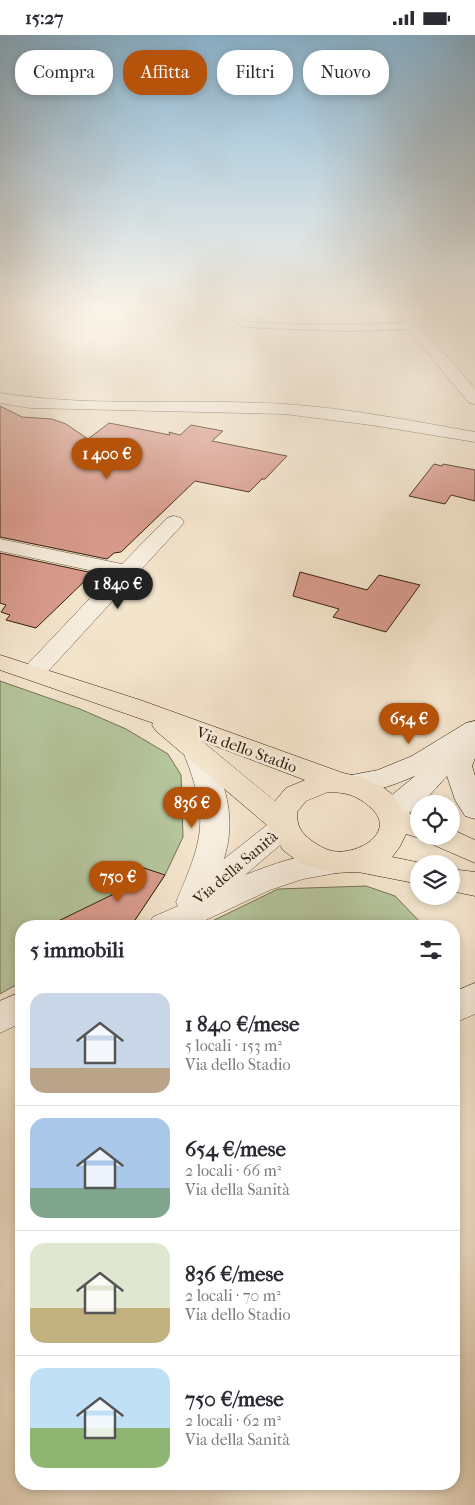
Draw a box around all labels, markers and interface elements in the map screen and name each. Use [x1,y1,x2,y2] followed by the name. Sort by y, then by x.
[25,7,63,29] text: 15:27
[15,50,113,95] chip: Compra
[123,50,207,95] chip: Affitta
[217,50,293,95] chip: Filtri
[303,50,389,95] chip: Nuovo
[61,437,153,480] pin: 1 400 €
[82,444,132,463] text: 1 400 €
[72,567,164,610] pin: 1 840 €
[94,574,142,593] text: 1 840 €
[374,703,444,745] pin: 654 €
[390,709,428,728] text: 654 €
[193,722,300,776] street label: Via dello Stadio
[157,787,227,829] pin: 836 €
[174,793,210,812] text: 836 €
[410,795,460,905] map controls
[410,795,460,845] button: locate
[188,826,282,909] street label: Via della Sanità
[410,855,460,905] button: layers
[83,861,153,903] pin: 750 €
[100,867,136,886] text: 750 €
[417,936,445,964] icon: filters
[30,938,124,962] text: 5 immobili
[185,1012,299,1036] text: 1 840 €/mese
[70,1013,130,1073] icon: home
[185,1036,282,1055] text: 5 locali · 153 m²
[185,1055,291,1074] text: Via dello Stadio
[185,1137,286,1161] text: 654 €/mese
[70,1138,130,1198] icon: home
[185,1161,281,1180] text: 2 locali · 66 m²
[185,1180,290,1199] text: Via della Sanità
[185,1262,284,1286] text: 836 €/mese
[70,1263,130,1323] icon: home
[185,1286,281,1305] text: 2 locali · 70 m²
[185,1305,291,1324] text: Via dello Stadio
[185,1387,284,1411] text: 750 €/mese
[70,1388,130,1448] icon: home
[185,1411,281,1430] text: 2 locali · 62 m²
[185,1430,290,1449] text: Via della Sanità

